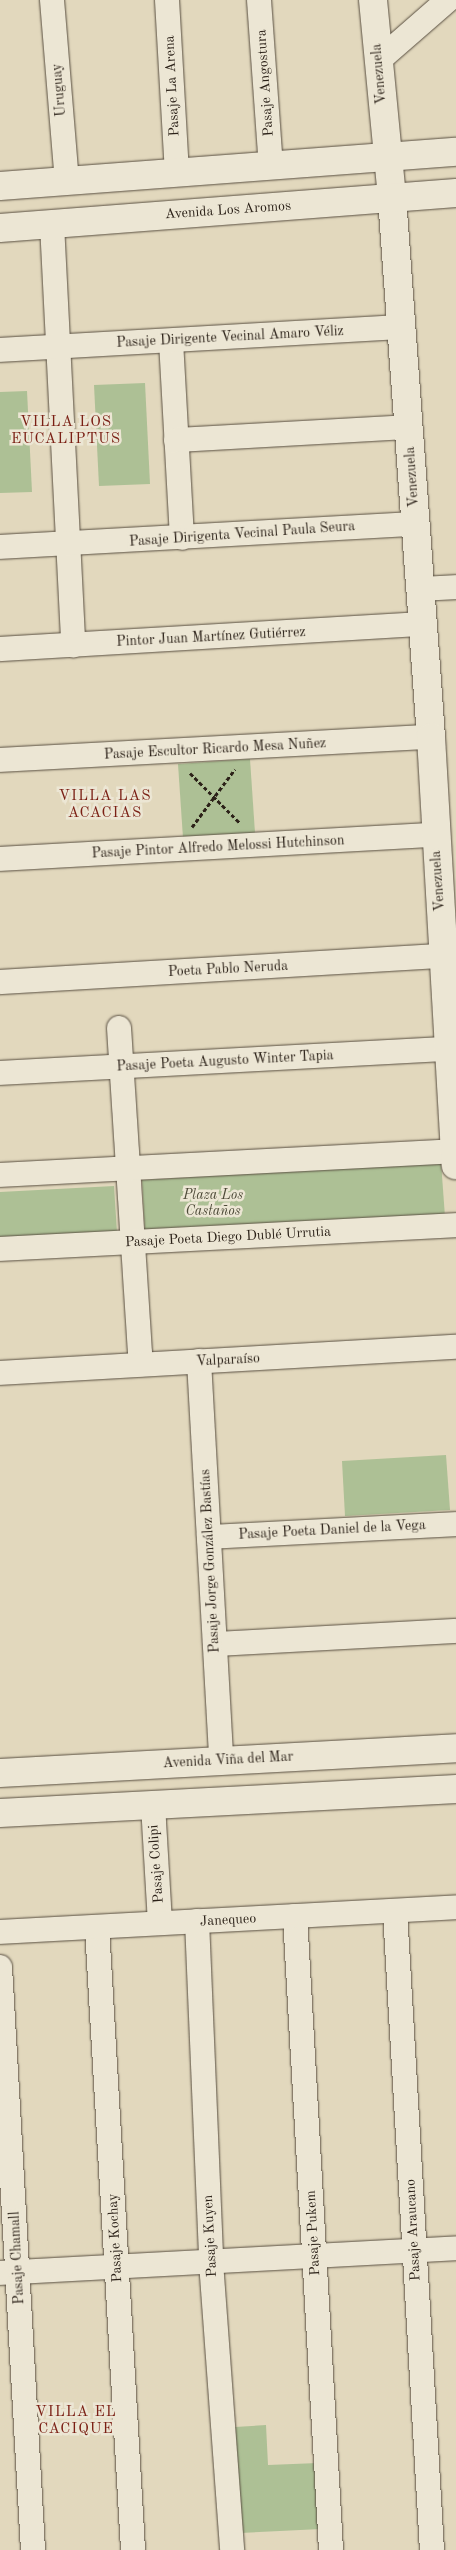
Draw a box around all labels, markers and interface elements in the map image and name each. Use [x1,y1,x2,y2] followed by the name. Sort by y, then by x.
[253,29,277,137] street label: Pasaje Angostura
[161,35,183,137] street label: Pasaje La Arena
[368,43,390,105] street label: Venezuela
[48,63,70,117] street label: Uruguay
[164,197,292,223] street label: Avenida Los Aromos
[116,323,344,351] street label: Pasaje Dirigente Vecinal Amaro Véliz
[10,413,122,448] district label: VILLA LOS EUCALIPTUS
[402,446,422,508] street label: Venezuela
[129,518,355,550] street label: Pasaje Dirigenta Vecinal Paula Seura
[116,624,306,650] street label: Pintor Juan Martínez Gutiérrez
[103,735,327,763] street label: Pasaje Escultor Ricardo Mesa Nuñez
[57,787,153,822] district label: VILLA LAS ACACIAS
[91,832,345,862] street label: Pasaje Pintor Alfredo Melossi Hutchinson
[428,850,448,912] street label: Venezuela
[168,957,288,981] street label: Poeta Pablo Neruda
[116,1047,334,1075] street label: Pasaje Poeta Augusto Winter Tapia
[183,1187,243,1220] park label: Plaza Los Castaños
[125,1223,331,1251] street label: Pasaje Poeta Diego Dublé Urrutia
[196,1350,260,1370] street label: Valparaíso
[197,1469,223,1653] street label: Pasaje Jorge González Bastías
[238,1517,426,1543] street label: Pasaje Poeta Daniel de la Vega
[162,1748,294,1772] street label: Avenida Viña del Mar
[145,1824,167,1904] street label: Pasaje Colipi
[199,1910,257,1930] street label: Janequeo
[402,2179,424,2281] street label: Pasaje Araucano
[302,2190,324,2276] street label: Pasaje Pukem
[104,2193,126,2283] street label: Pasaje Kochay
[199,2194,221,2278] street label: Pasaje Kuyen
[6,2211,28,2305] street label: Pasaje Chamall
[34,2403,118,2438] district label: VILLA EL CACIQUE

